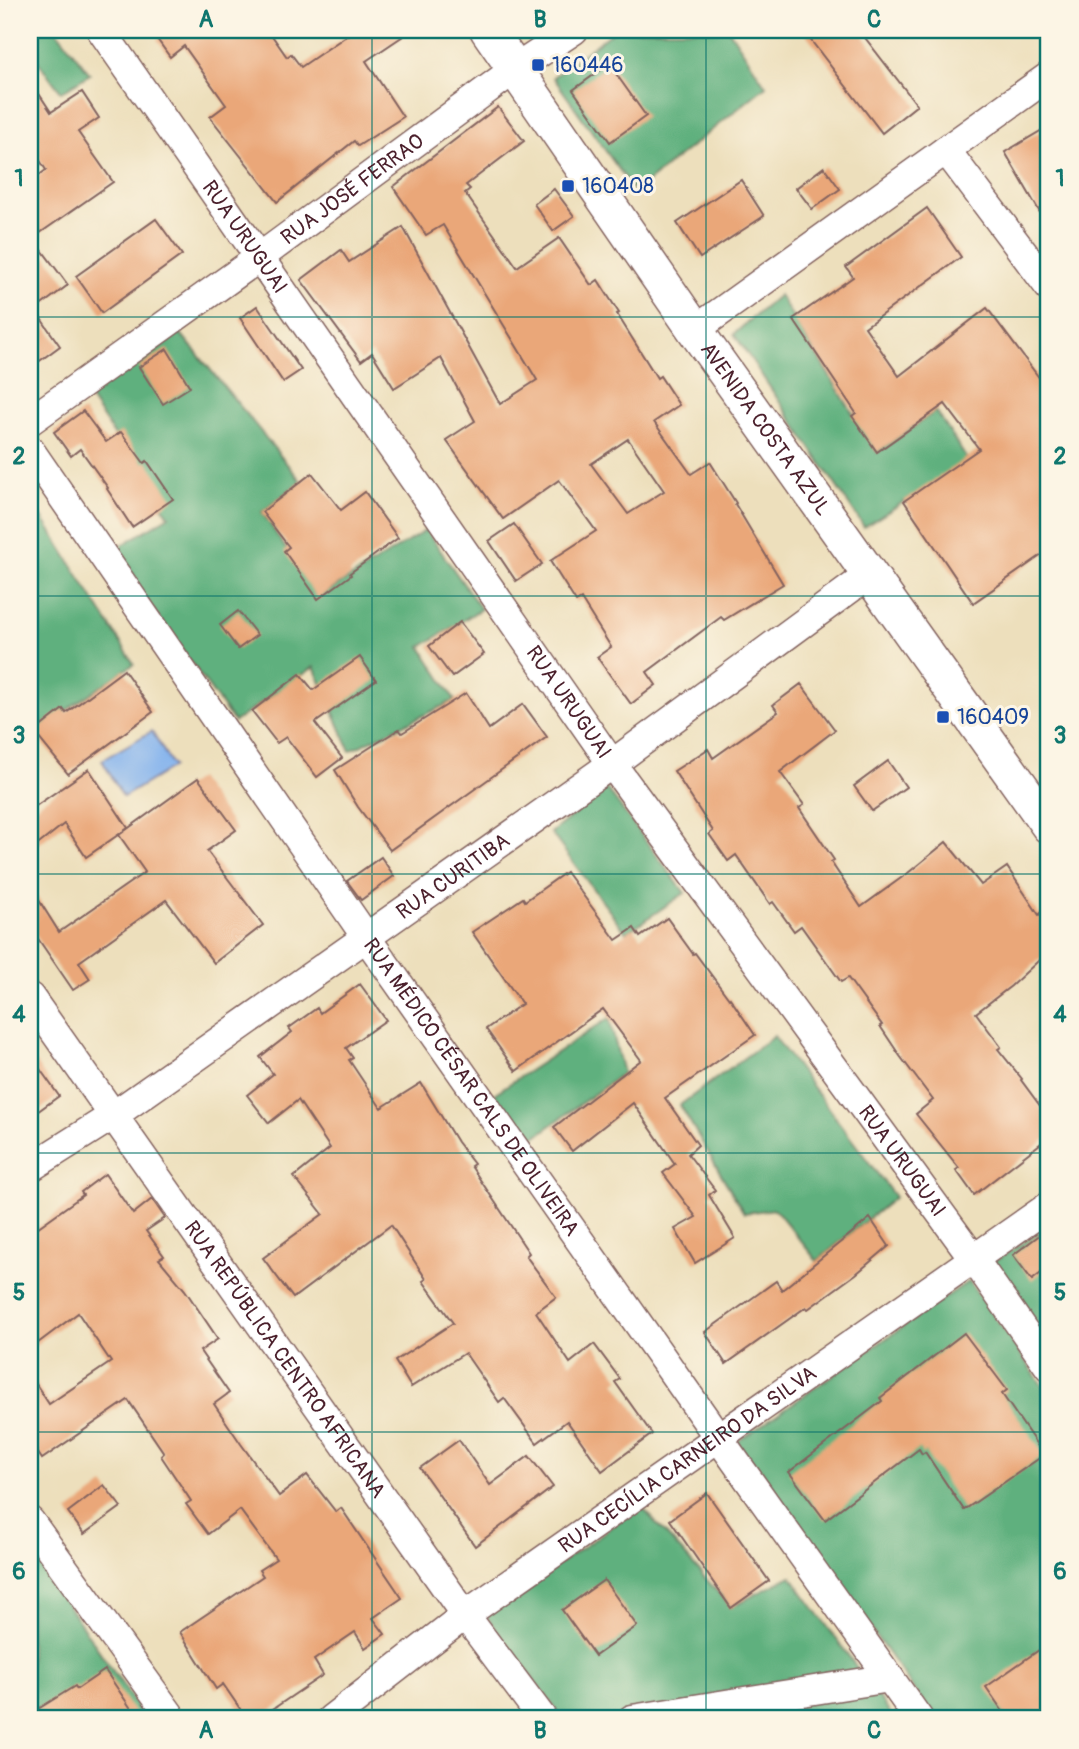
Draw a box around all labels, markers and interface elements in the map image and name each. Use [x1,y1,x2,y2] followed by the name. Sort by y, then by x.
[199,5,214,34] text: A
[533,5,547,34] text: B
[867,5,881,34] text: C
[552,52,623,79] place label: 160446
[530,57,546,73] marker: 160446
[276,128,429,251] street label: RUA JOSÉ FERRAO
[15,164,24,193] text: 1
[1056,164,1065,193] text: 1
[582,173,654,200] place label: 160408
[196,175,293,299] street label: RUA URUGUAI
[560,178,576,194] marker: 160408
[694,337,836,521] street label: AVENIDA COSTA AZUL
[13,442,26,471] text: 2
[1054,442,1067,471] text: 2
[520,641,617,764] street label: RUA URUGUAI
[957,704,1029,731] place label: 160409
[935,709,951,725] marker: 160409
[13,721,25,750] text: 3
[1054,721,1066,750] text: 3
[391,827,515,926] street label: RUA CURITIBA
[357,933,585,1241] street label: RUA MÉDICO CÉSAR CALS DE OLIVEIRA
[12,1000,26,1029] text: 4
[1053,1000,1067,1029] text: 4
[852,1100,952,1222] street label: RUA URUGUAI
[178,1216,391,1503] street label: RUA REPÚBLICA CENTRO AFRICANA
[13,1278,25,1307] text: 5
[1054,1278,1066,1307] text: 5
[553,1360,822,1559] street label: RUA CECÍLIA CARNEIRO DA SILVA
[12,1557,26,1586] text: 6
[1053,1557,1067,1586] text: 6
[199,1716,214,1745] text: A
[533,1716,547,1745] text: B
[867,1716,881,1745] text: C

